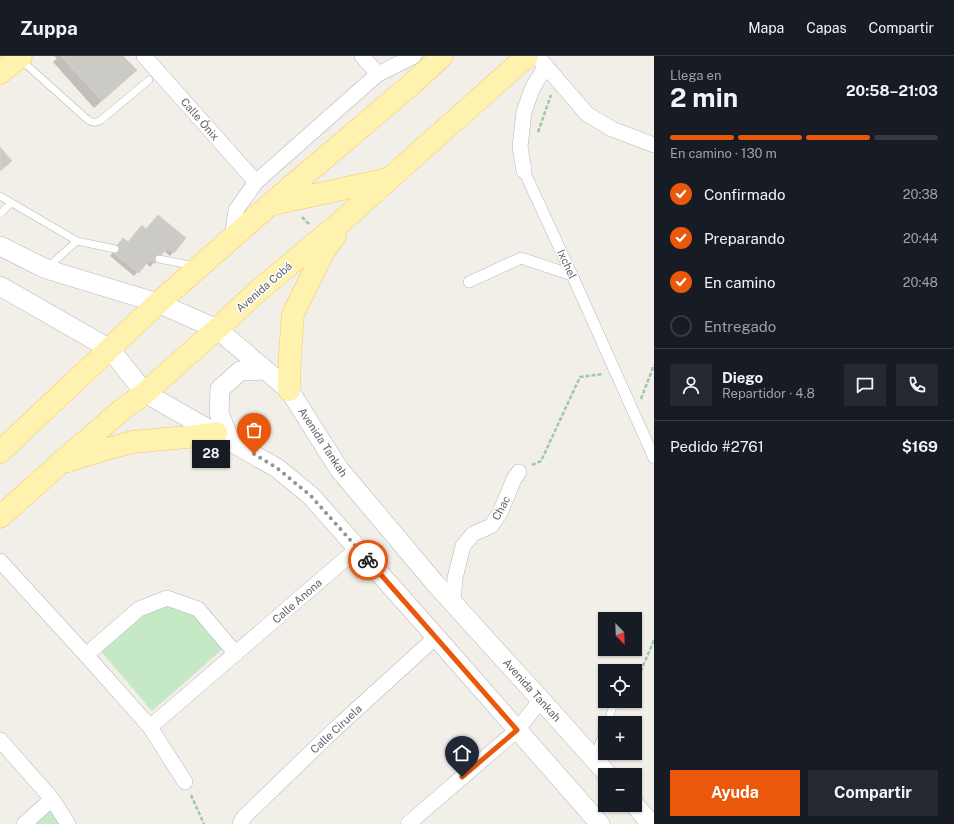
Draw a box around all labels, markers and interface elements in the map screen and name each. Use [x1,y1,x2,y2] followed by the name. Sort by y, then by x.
[20,17,78,39] text: Zuppa
[748,20,784,36] text: Mapa
[806,20,847,36] text: Capas
[869,20,934,36] text: Compartir
[670,68,721,83] text: Llega en
[670,82,738,113] text: 2 min
[846,82,938,99] text: 20:58–21:03
[178,95,222,143] street label: Calle Ónix
[670,146,777,161] text: En camino · 130 m
[670,183,692,205] icon: check
[704,186,785,203] text: Confirmado
[903,187,938,202] text: 20:38
[670,227,692,249] icon: check
[704,230,785,247] text: Preparando
[903,231,938,246] text: 20:44
[555,247,579,281] street label: Ixchel
[234,260,294,314] street label: Avenida Cobá
[670,271,692,293] icon: check
[704,274,776,291] text: En camino
[903,275,938,290] text: 20:48
[704,318,776,335] text: Entregado
[670,364,712,406] button: person
[844,364,886,406] button: chat
[896,364,938,406] button: phone
[722,369,763,386] text: Diego
[722,386,815,401] text: Repartidor · 4.8
[296,405,350,479] street label: Avenida Tankah
[237,413,271,454] pin
[243,419,265,441] icon: bag
[670,438,764,455] text: Pedido #2761
[902,438,938,455] text: $169
[192,440,230,468] callout: 28
[203,446,219,461] text: 28
[490,494,512,522] street label: Chac
[348,540,388,580] courier
[357,549,379,571] icon: bike
[270,576,324,626] street label: Calle Anona
[598,612,642,656] north arrow
[598,612,642,812] map controls
[501,656,563,724] street label: Avenida Tankah
[598,664,642,708] button: locate
[308,702,364,756] street label: Calle Ciruela
[598,716,642,760] button: +
[445,736,479,777] pin
[451,742,473,764] icon: home
[598,768,642,812] button: −
[670,770,800,816] button: Ayuda
[808,770,938,816] button: Compartir

